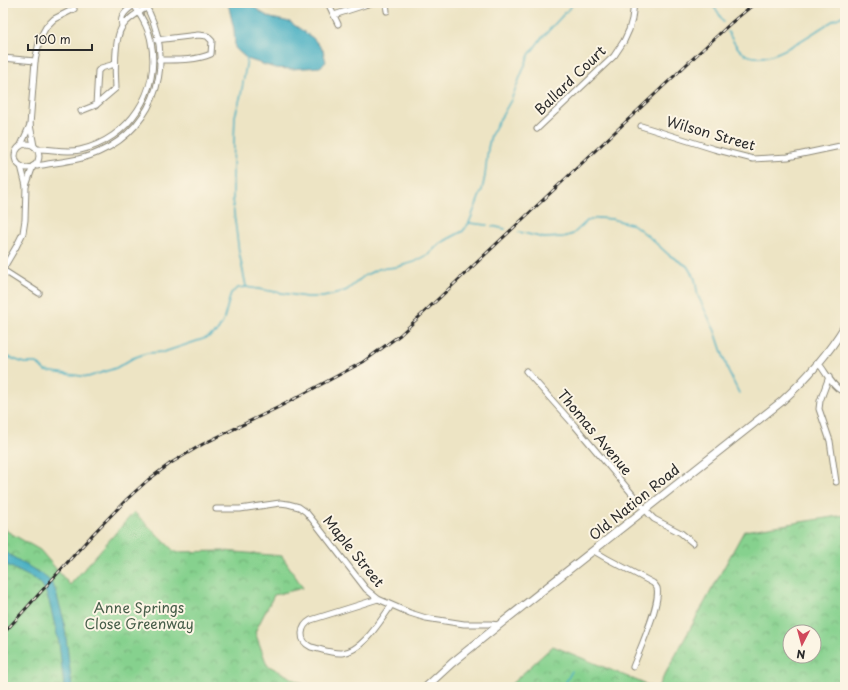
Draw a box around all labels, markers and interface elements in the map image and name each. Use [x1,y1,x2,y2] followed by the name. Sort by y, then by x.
[28,26,92,52] scale bar
[34,30,71,48] text: 100 m
[530,40,611,120] street label: Ballard Court
[664,110,758,156] street label: Wilson Street
[553,384,638,480] street label: Thomas Avenue
[584,459,684,545] street label: Old Nation Road
[318,511,390,592] street label: Maple Street
[84,597,194,634] park label: Anne Springs Close Greenway
[782,624,822,664] north arrow
[795,646,806,663] text: N

